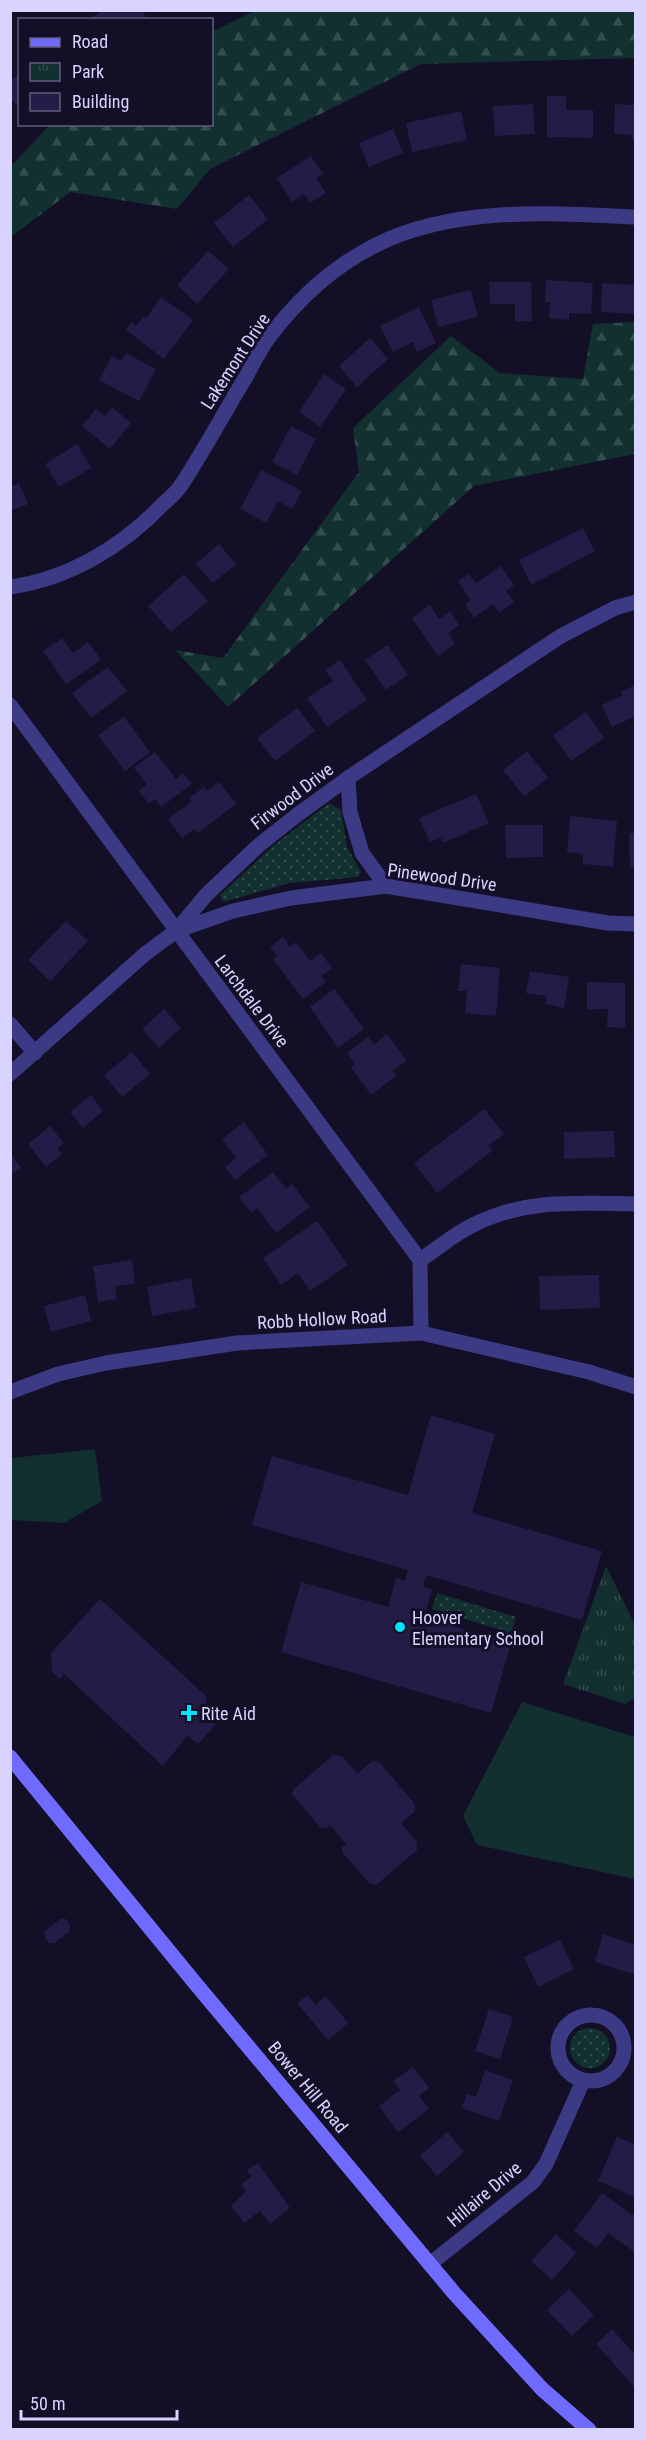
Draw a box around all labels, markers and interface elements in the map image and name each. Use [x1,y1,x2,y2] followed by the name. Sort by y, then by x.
[18,18,213,126] legend
[72,31,108,52] text: Road
[72,61,104,82] text: Park
[72,91,129,112] text: Building
[196,309,274,413] street label: Lakemont Drive
[247,758,337,834] street label: Firwood Drive
[386,859,498,895] street label: Pinewood Drive
[211,951,293,1051] street label: Larchdale Drive
[257,1305,387,1333] street label: Robb Hollow Road
[412,1607,544,1649] place label: Hoover Elementary School
[393,1620,407,1634] marker: Hoover Elementary School
[201,1703,256,1724] place label: Rite Aid
[182,1706,196,1720] marker: Rite Aid
[264,2037,352,2137] street label: Bower Hill Road
[443,2157,525,2231] street label: Hillaire Drive
[21,2383,177,2421] scale bar
[30,2393,65,2414] text: 50 m

